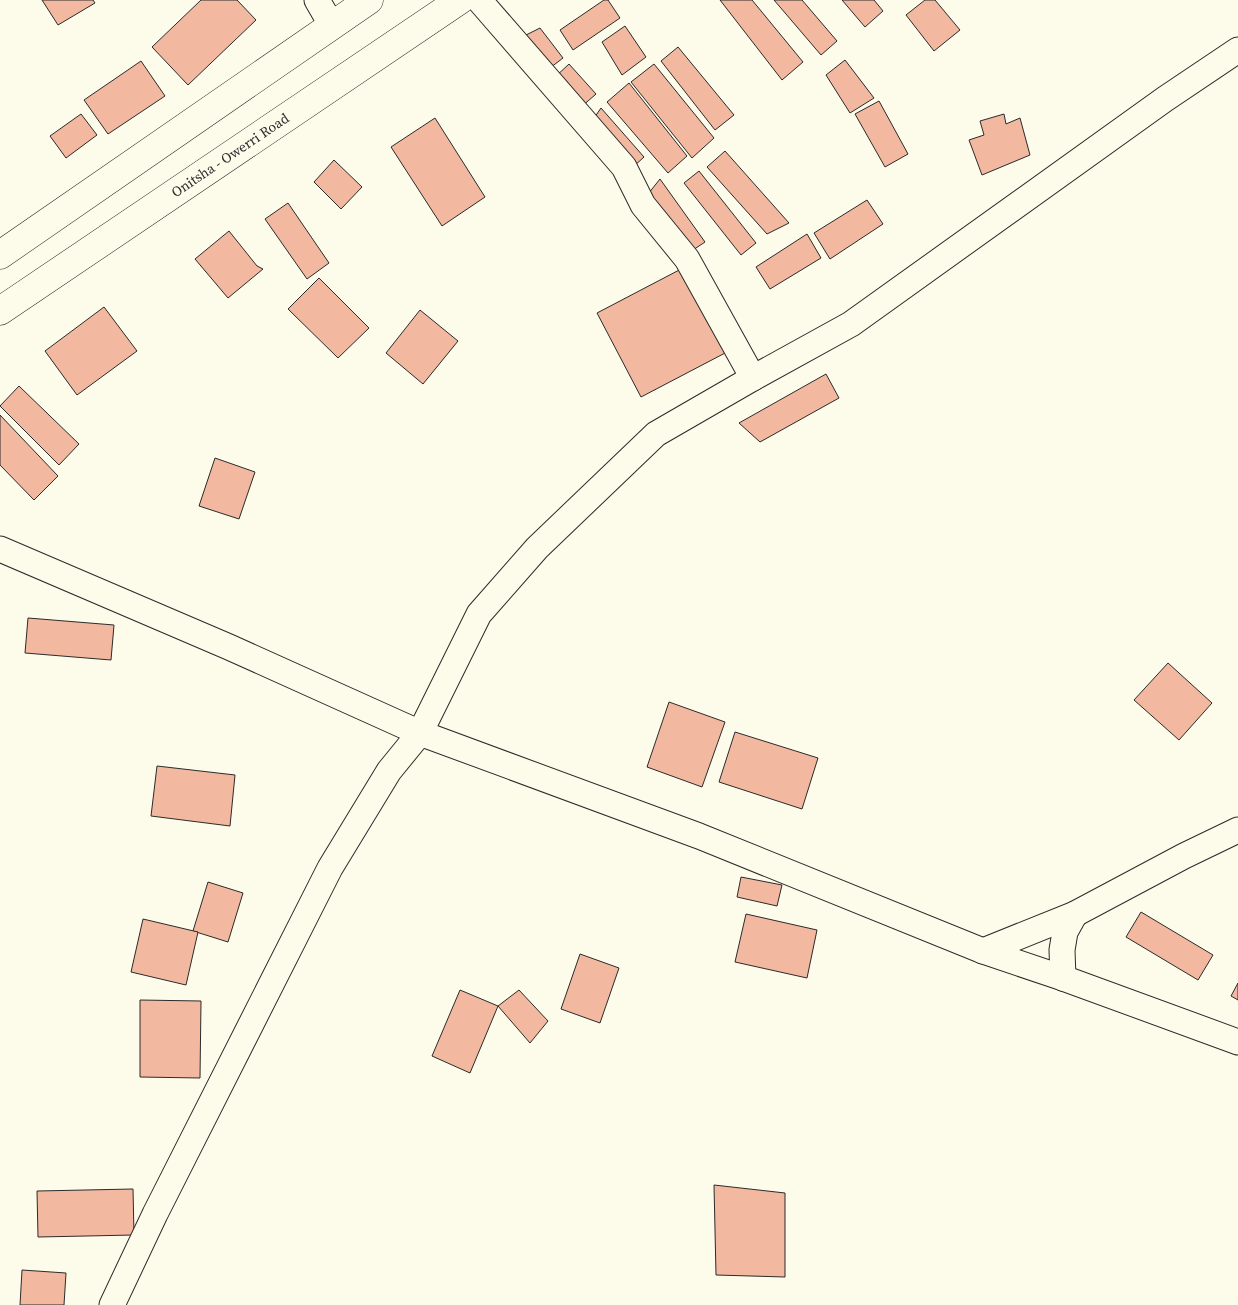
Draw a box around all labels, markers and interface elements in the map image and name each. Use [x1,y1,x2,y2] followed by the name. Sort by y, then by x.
[167,108,293,202] street label: Onitsha - Owerri Road

